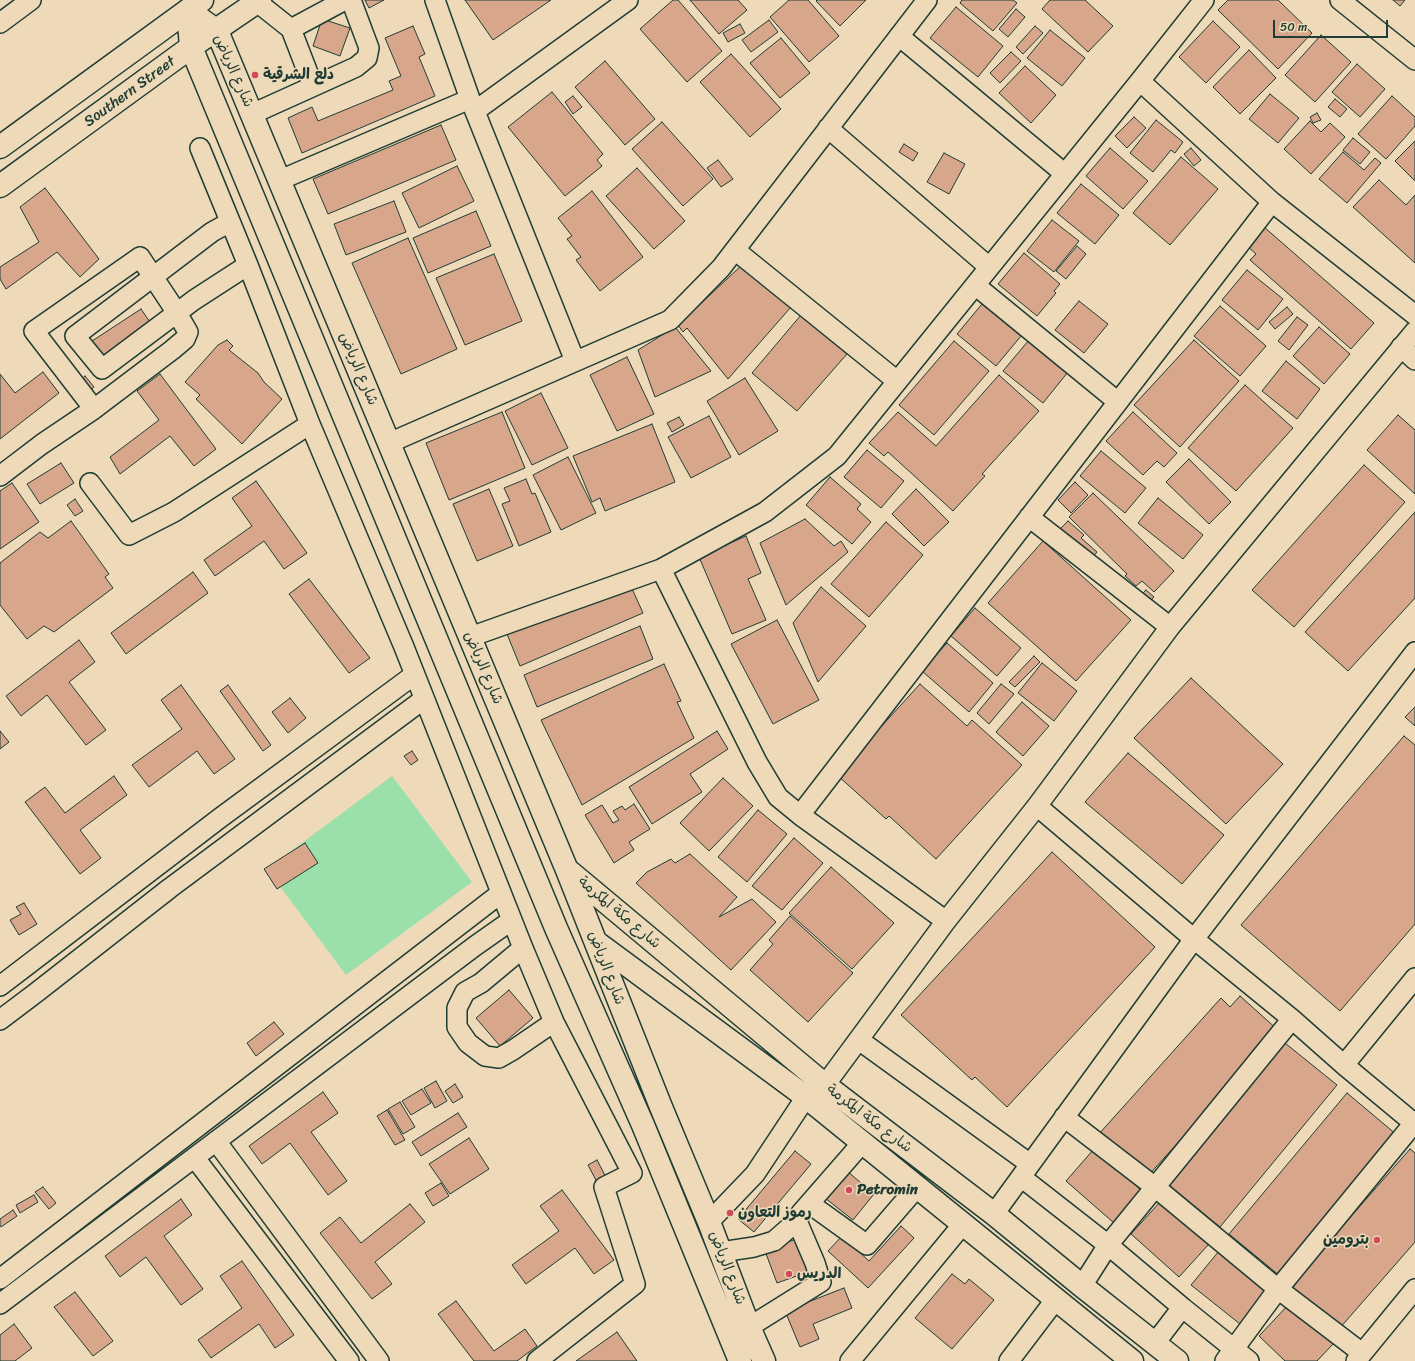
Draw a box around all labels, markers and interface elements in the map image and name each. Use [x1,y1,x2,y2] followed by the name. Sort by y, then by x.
[1275,12,1390,38] scale bar
[1280,16,1307,38] text: 50 m
[209,32,257,110] street label: شارع الرياض
[81,53,179,131] street label: Southern Street
[263,66,334,84] place label: دلع الشرقية
[250,70,260,80] marker: دلع الشرقية
[335,330,381,408] street label: شارع الرياض
[460,629,506,707] street label: شارع الرياض
[574,873,664,953] street label: شارع مكة المكرمة
[584,929,628,1007] street label: شارع الرياض
[823,1081,915,1157] street label: شارع مكة المكرمة
[857,1181,918,1199] place label: Petromin
[844,1185,854,1195] marker: Petromin
[738,1204,812,1222] place label: رموز التعاون
[725,1208,735,1218] marker: رموز التعاون
[705,1229,749,1307] street label: شارع الرياض
[1323,1231,1369,1249] place label: بترومين
[1372,1235,1382,1245] marker: بترومين
[797,1265,841,1283] place label: الدريس
[784,1269,794,1279] marker: الدريس

